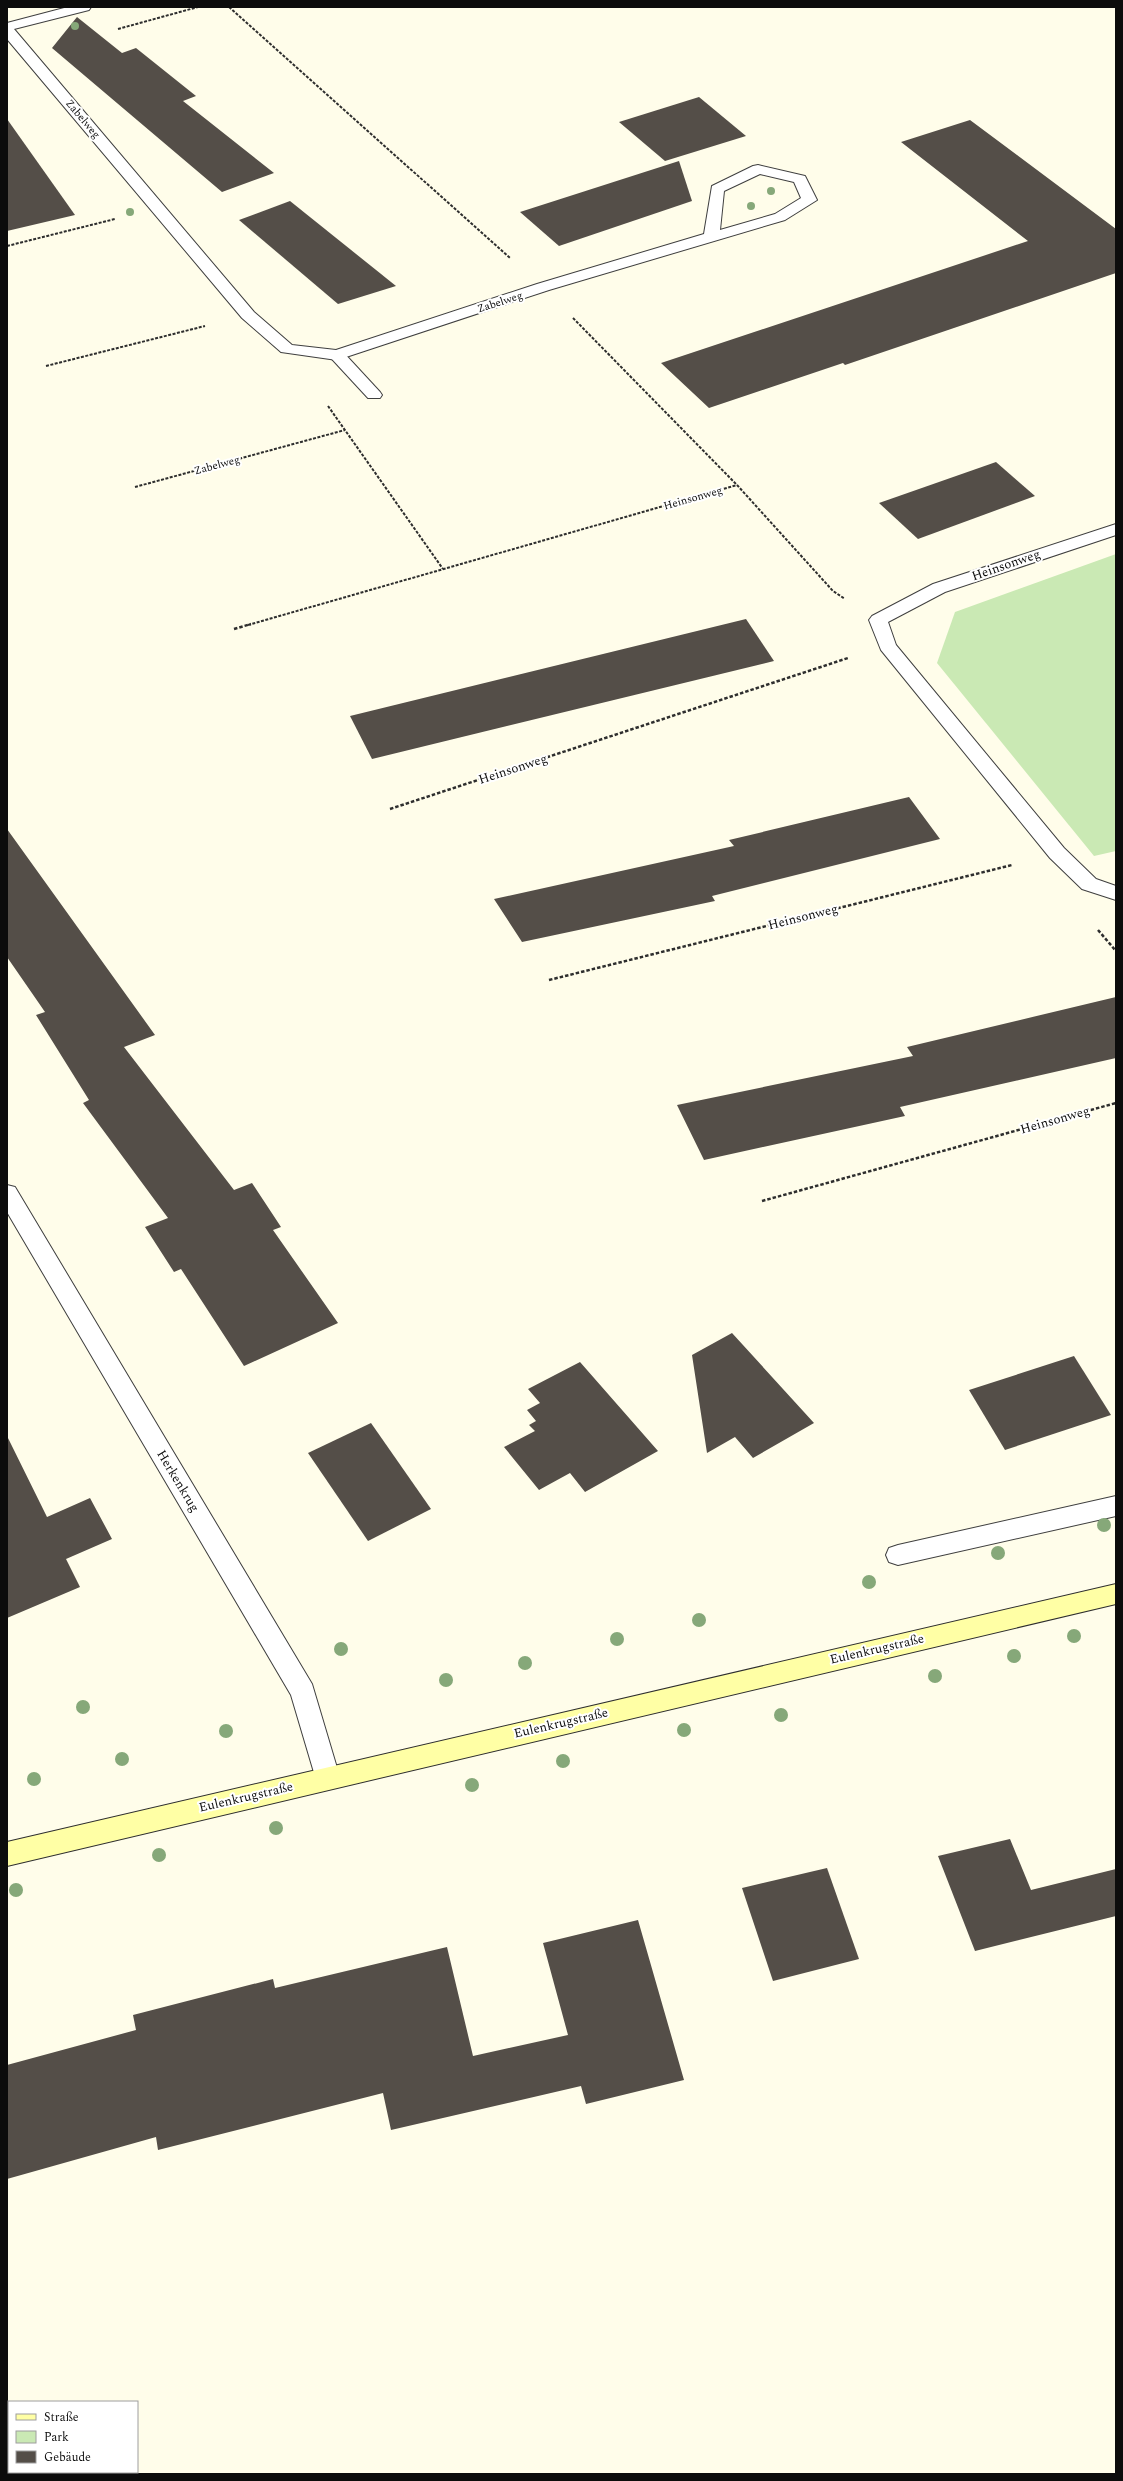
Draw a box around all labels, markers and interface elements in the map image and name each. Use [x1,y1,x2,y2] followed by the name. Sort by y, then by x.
[61,96,105,142] street label: Zabelweg
[475,287,525,317] street label: Zabelweg
[192,451,242,479] street label: Zabelweg
[661,481,725,515] street label: Heinsonweg
[969,544,1043,586] street label: Heinsonweg
[476,748,550,790] street label: Heinsonweg
[766,899,840,935] street label: Heinsonweg
[1018,1101,1092,1139] street label: Heinsonweg
[151,1446,205,1516] street label: Herkenkrug
[828,1628,926,1670] street label: Eulenkrugstraße
[512,1702,610,1744] street label: Eulenkrugstraße
[197,1776,295,1818] street label: Eulenkrugstraße
[8,2401,138,2473] legend
[44,2408,79,2427] text: Straße
[44,2428,69,2447] text: Park
[44,2448,91,2467] text: Gebäude

